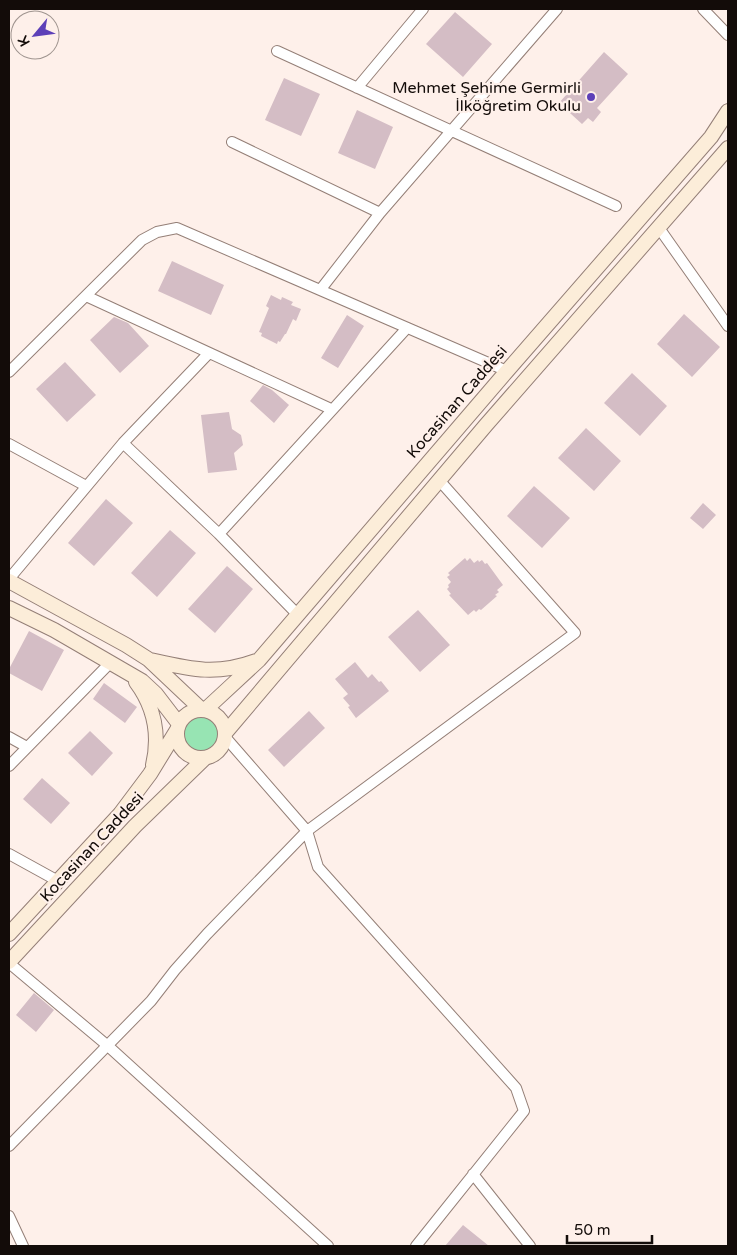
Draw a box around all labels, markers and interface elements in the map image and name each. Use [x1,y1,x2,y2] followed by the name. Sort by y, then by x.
[10,10,60,60] north arrow
[14,32,34,49] text: K
[392,78,581,116] place label: Mehmet Şehime Germirli İlköğretim Okulu
[585,91,597,103] marker: Mehmet Şehime Germirli İlköğretim Okulu
[402,341,512,463] street label: Kocasinan Caddesi
[36,788,148,906] street label: Kocasinan Caddesi
[567,1212,652,1244] scale bar
[574,1221,611,1239] text: 50 m

